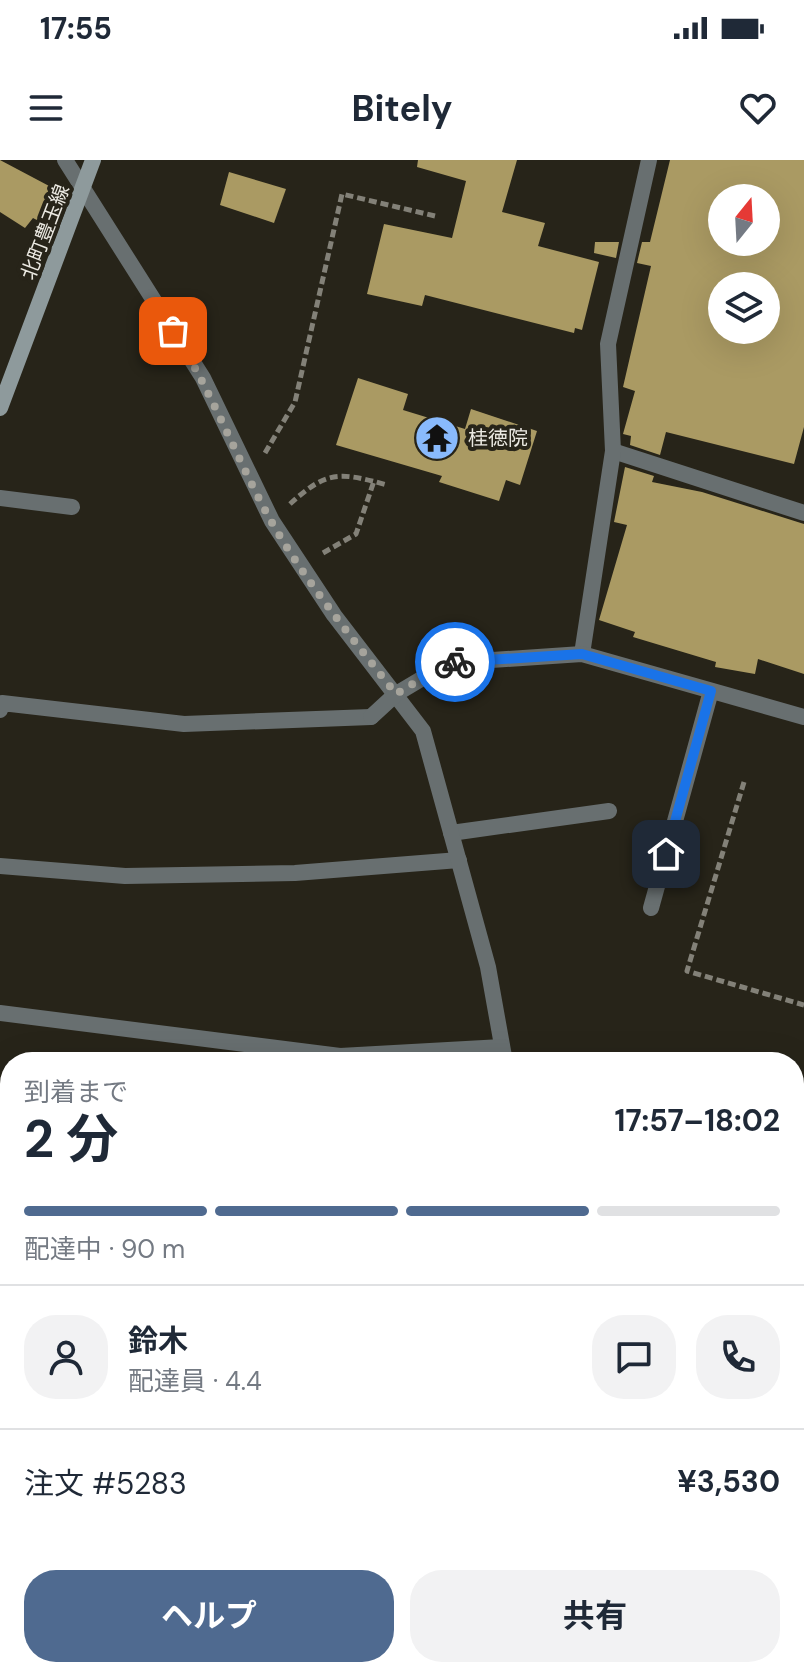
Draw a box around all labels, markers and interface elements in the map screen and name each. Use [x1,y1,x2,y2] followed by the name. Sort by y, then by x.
[40,9,112,48] text: 17:55
[352,85,453,132] text: Bitely
[24,86,68,130] icon: menu
[736,86,780,130] icon: heart
[15,181,75,283] street label: 北町豊玉線
[708,184,780,256] north arrow
[708,184,780,344] map controls
[708,272,780,344] button: layers
[139,297,207,365] pin
[151,309,195,353] icon: bag
[413,414,461,462] temple icon: 桂徳院
[468,425,528,451] place label: 桂徳院
[415,622,495,702] courier
[433,640,477,684] icon: bike
[632,820,700,888] pin
[644,832,688,876] icon: home
[24,1075,128,1109] text: 到着まで
[614,1101,780,1140] text: 17:57–18:02
[24,1105,118,1173] text: 2 分
[24,1232,185,1266] text: 配達中 · 90 m
[24,1315,108,1399] button: person
[592,1315,676,1399] button: chat
[696,1315,780,1399] button: phone
[128,1321,188,1360] text: 鈴木
[128,1364,262,1398] text: 配達員 · 4.4
[677,1462,780,1501] text: ¥3,530
[24,1464,187,1503] text: 注文 #5283
[24,1570,394,1662] button: ヘルプ
[410,1570,780,1662] button: 共有

